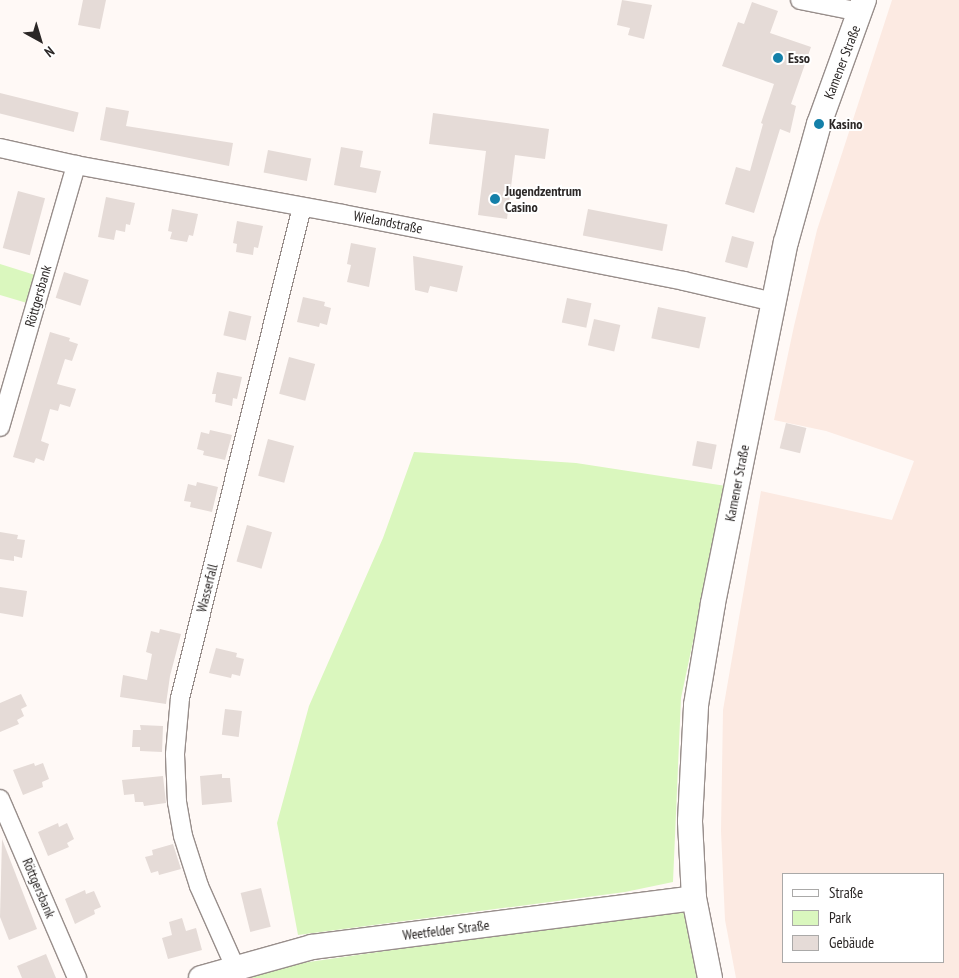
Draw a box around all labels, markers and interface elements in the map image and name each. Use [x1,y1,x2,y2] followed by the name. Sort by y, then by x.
[15,15,65,65] north arrow
[820,23,864,101] street label: Kamener Straße
[41,42,58,61] text: N
[788,50,810,66] place label: Esso
[772,52,784,64] marker: Esso
[829,116,862,132] place label: Kasino
[813,118,825,130] marker: Kasino
[505,183,581,216] place label: Jugendzentrum Casino
[489,193,501,205] marker: Jugendzentrum Casino
[352,207,424,237] street label: Wielandstraße
[21,263,55,329] street label: Röttgersbank
[721,443,753,523] street label: Kamener Straße
[193,562,221,614] street label: Wasserfall
[19,856,59,920] street label: Röttgersbank
[782,873,944,963] legend
[829,883,863,902] text: Straße
[829,908,851,927] text: Park
[402,916,490,944] street label: Weetfelder Straße
[829,933,874,952] text: Gebäude

